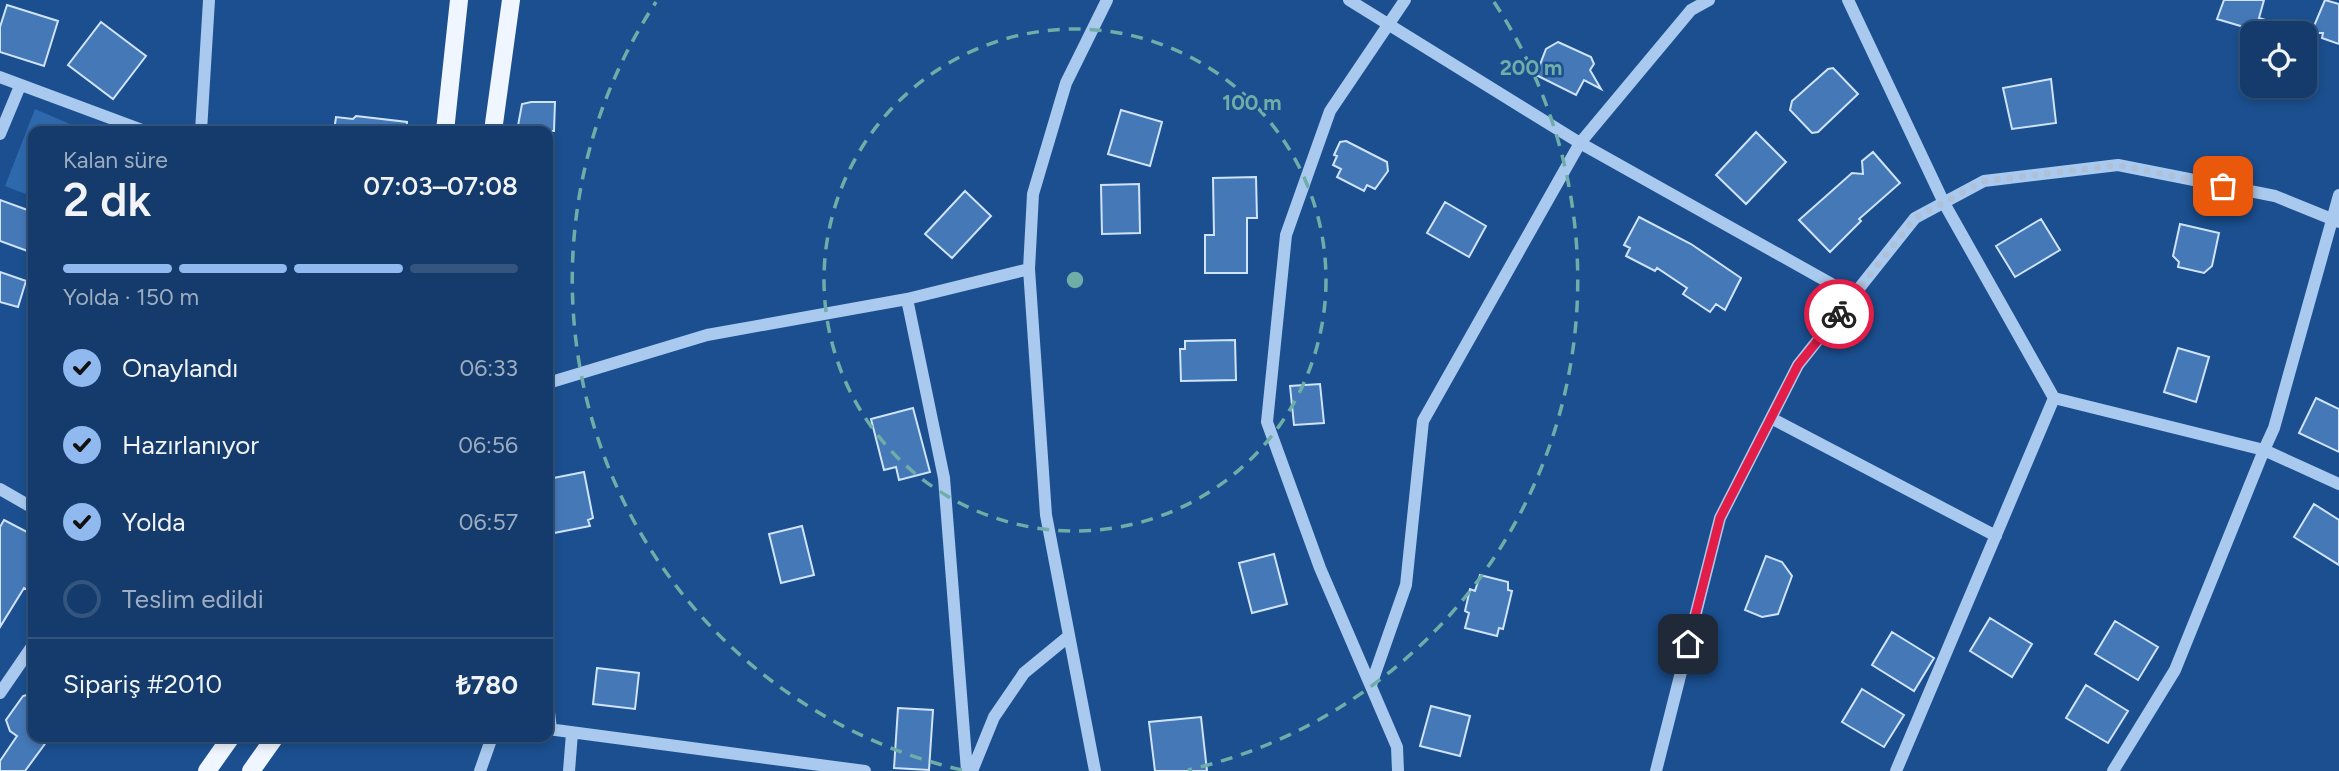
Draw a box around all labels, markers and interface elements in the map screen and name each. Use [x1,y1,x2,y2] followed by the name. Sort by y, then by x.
[2240,21,2317,98] map controls
[2240,21,2317,98] button: locate
[1500,55,1562,80] text: 200 m
[1222,90,1282,115] text: 100 m
[63,146,168,174] text: Kalan süre
[2193,156,2253,216] pin
[2204,167,2242,205] icon: bag
[363,170,518,202] text: 07:03–07:08
[63,172,151,228] text: 2 dk
[1063,268,1087,292] centre of rings
[1804,279,1874,349] courier
[63,283,199,311] text: Yolda · 150 m
[1820,295,1858,333] icon: bike
[63,349,101,387] icon: check
[122,352,238,384] text: Onaylandı
[459,354,518,382] text: 06:33
[63,426,101,464] icon: check
[122,429,259,461] text: Hazırlanıyor
[458,431,518,459] text: 06:56
[63,503,101,541] icon: check
[122,506,185,538] text: Yolda
[459,508,518,536] text: 06:57
[122,583,264,615] text: Teslim edildi
[1658,614,1718,674] pin
[1669,625,1707,663] icon: home
[63,668,222,700] text: Sipariş #2010
[456,669,518,701] text: ₺780

